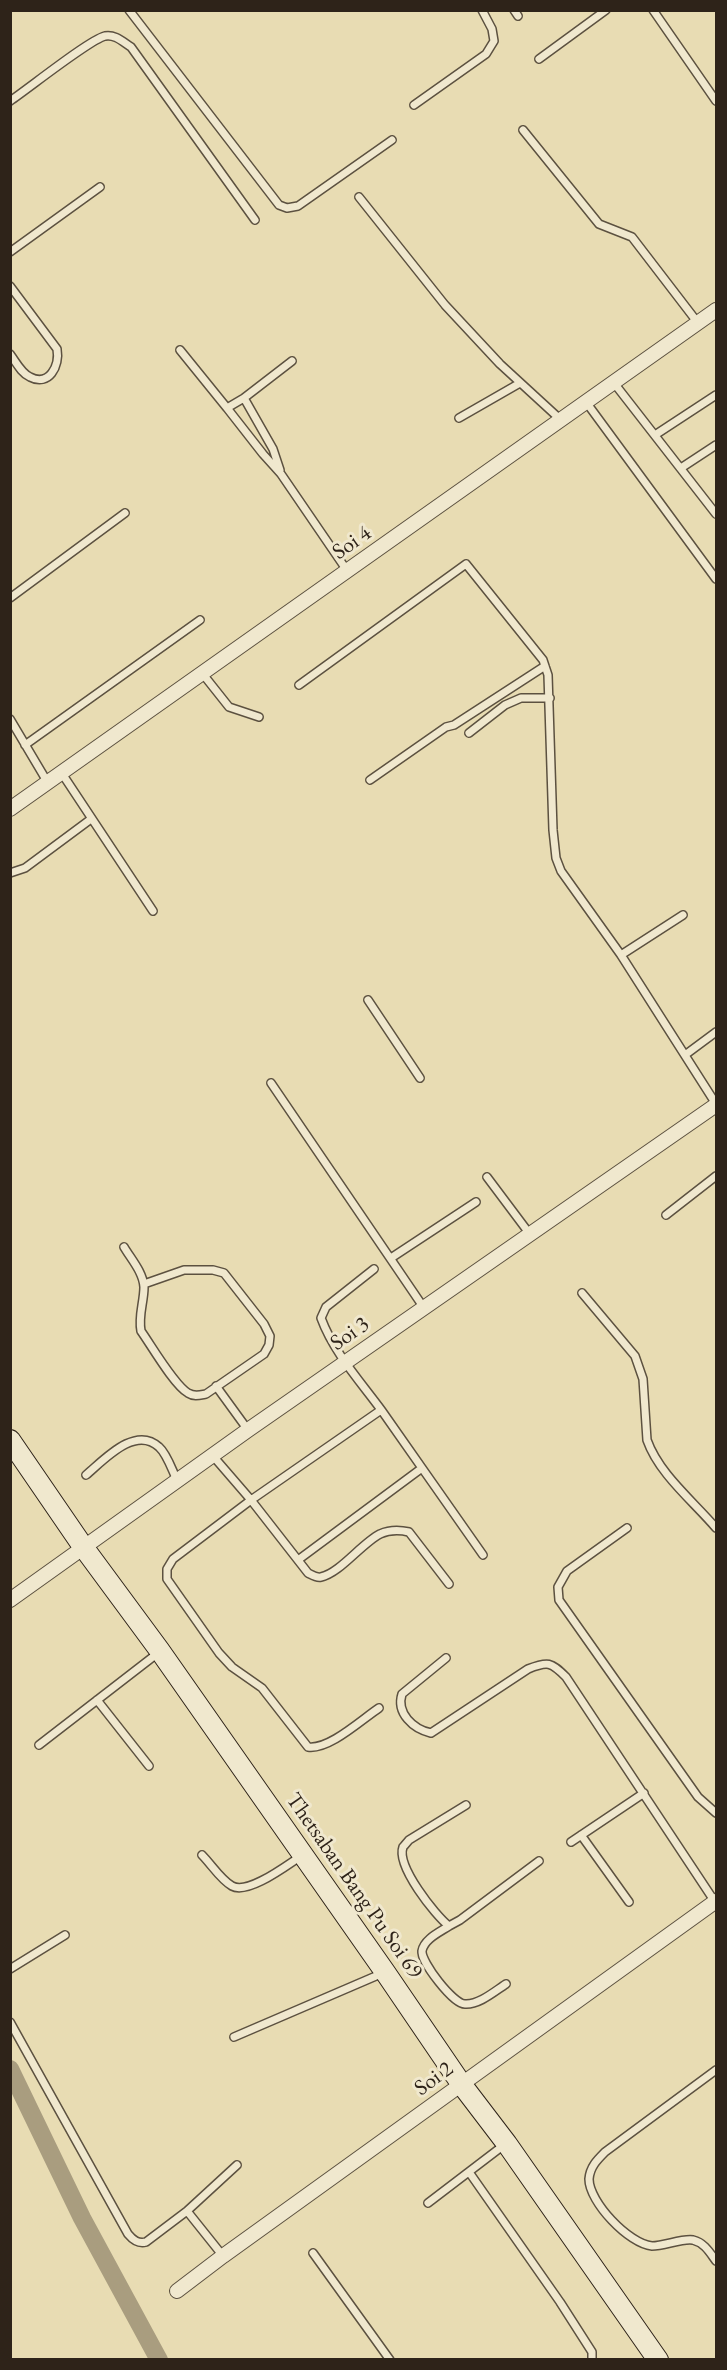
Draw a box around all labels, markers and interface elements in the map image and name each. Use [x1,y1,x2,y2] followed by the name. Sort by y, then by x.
[327,520,377,566] street label: Soi 4
[325,1311,375,1357] street label: Soi 3
[280,1788,428,1984] street label: Thetsaban Bang Pu Soi 69
[409,2056,459,2102] street label: Soi 2

